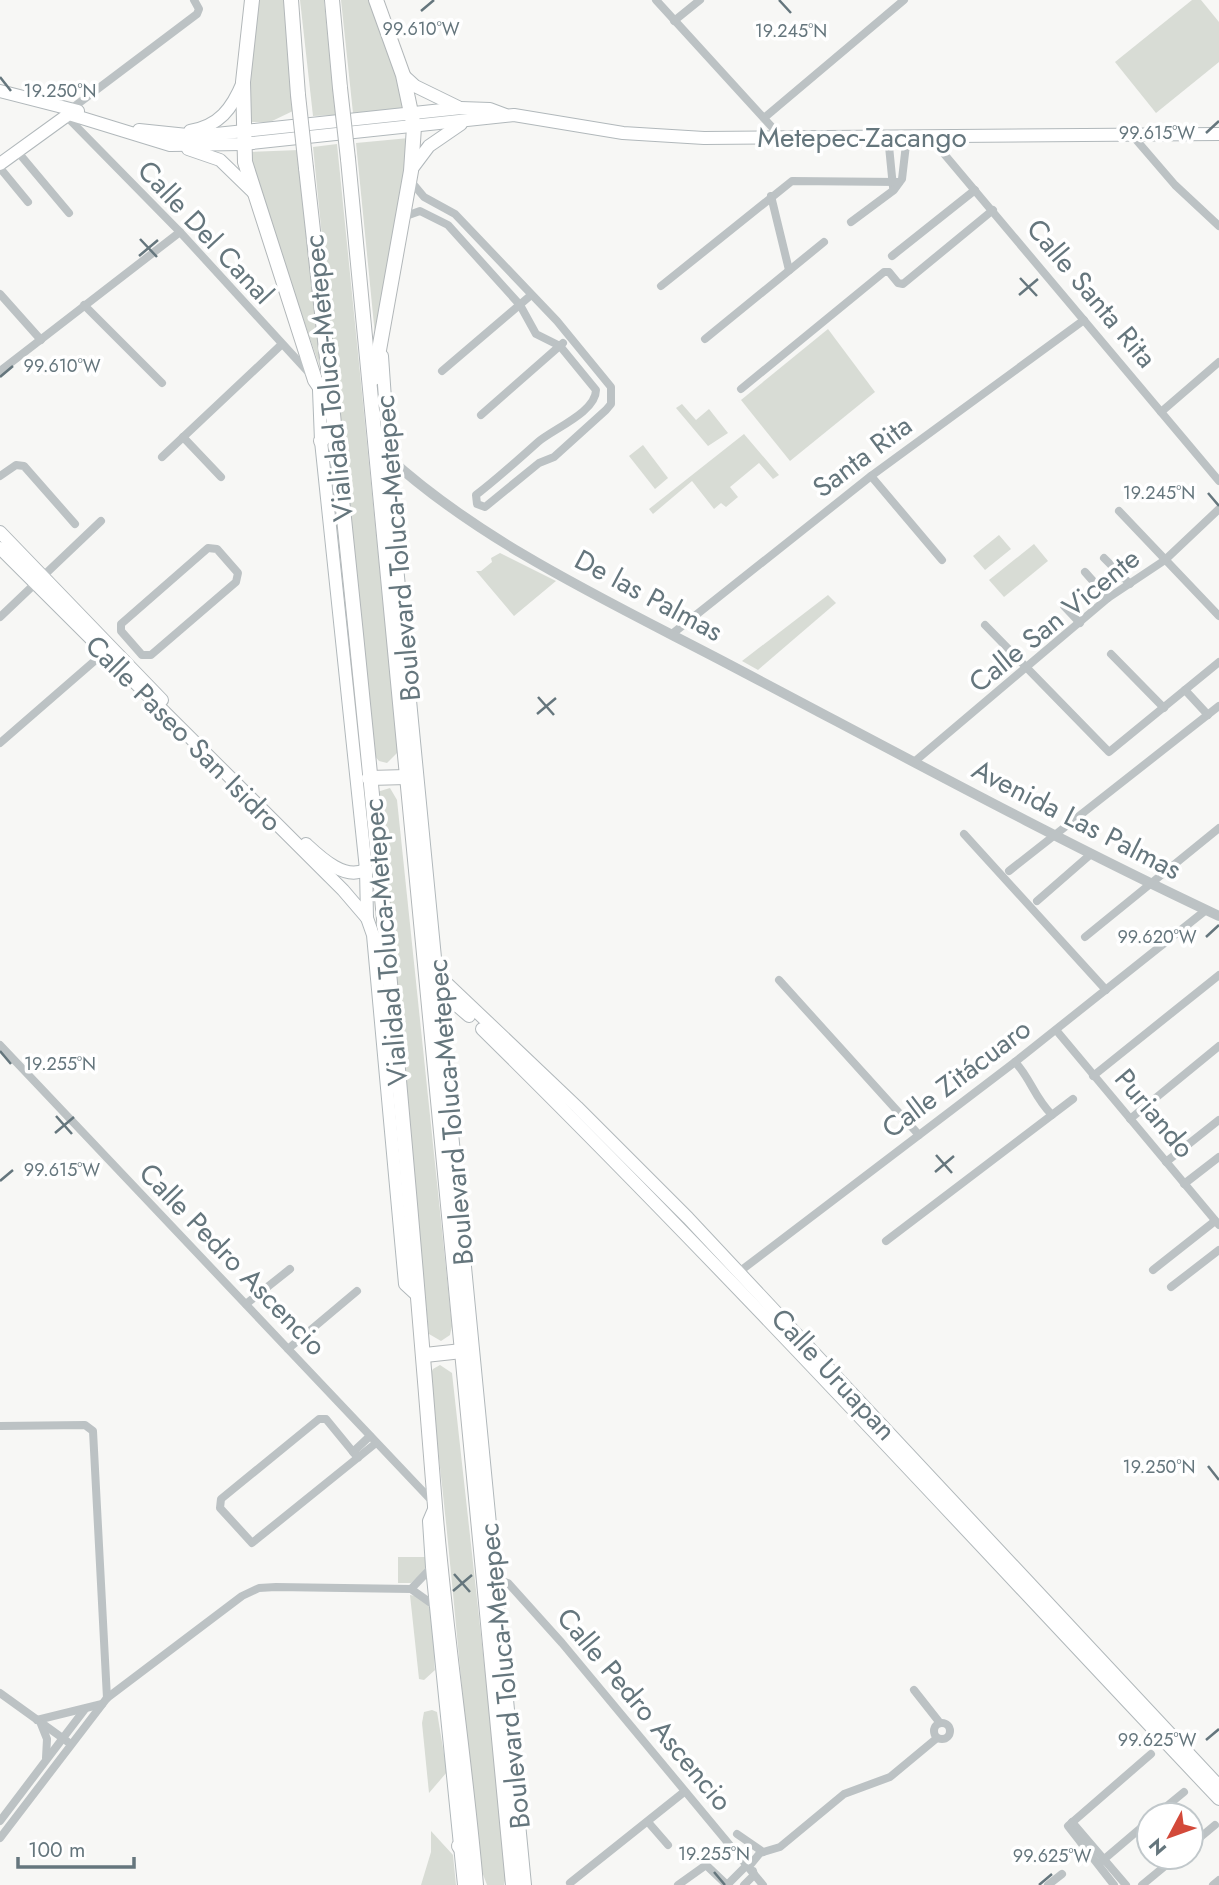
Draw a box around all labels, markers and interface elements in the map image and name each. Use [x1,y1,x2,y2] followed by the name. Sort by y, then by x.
[383,16,460,42] text: 99.610°W
[755,18,827,44] text: 19.245°N
[24,78,96,104] text: 19.250°N
[757,117,967,158] street label: Metepec-Zacango
[1119,120,1195,146] text: 99.615°W
[128,151,283,314] street label: Calle Del Canal
[1017,210,1166,377] street label: Calle Santa Rita
[293,233,364,523] street label: Vialidad Toluca-Metepec
[24,353,101,379] text: 99.610°W
[364,393,431,703] street label: Boulevard Toluca-Metepec
[804,405,921,507] street label: Santa Rita
[1123,480,1195,506] text: 19.245°N
[960,538,1149,702] street label: Calle San Vicente
[567,539,730,652] street label: De las Palmas
[76,626,291,841] street label: Calle Paseo San Isidro
[965,749,1189,890] street label: Avenida Las Palmas
[353,797,418,1087] street label: Vialidad Toluca-Metepec
[1117,924,1197,950] text: 99.620°W
[417,957,484,1267] street label: Boulevard Toluca-Metepec
[873,1009,1039,1148] street label: Calle Zitácuaro
[24,1051,96,1077] text: 19.255°N
[1105,1060,1204,1167] street label: Puriando
[130,1154,336,1365] street label: Calle Pedro Ascencio
[24,1157,100,1183] text: 99.615°W
[761,1299,906,1450] street label: Calle Uruapan
[1123,1454,1195,1480] text: 19.250°N
[468,1521,541,1831] street label: Boulevard Toluca-Metepec
[547,1599,742,1820] street label: Calle Pedro Ascencio
[1118,1727,1196,1753] text: 99.625°W
[1135,1801,1205,1871] north arrow
[18,1826,133,1870] scale bar
[1142,1832,1173,1861] text: N
[28,1835,85,1865] text: 100 m
[678,1841,750,1867] text: 19.255°N
[1013,1843,1091,1869] text: 99.625°W

